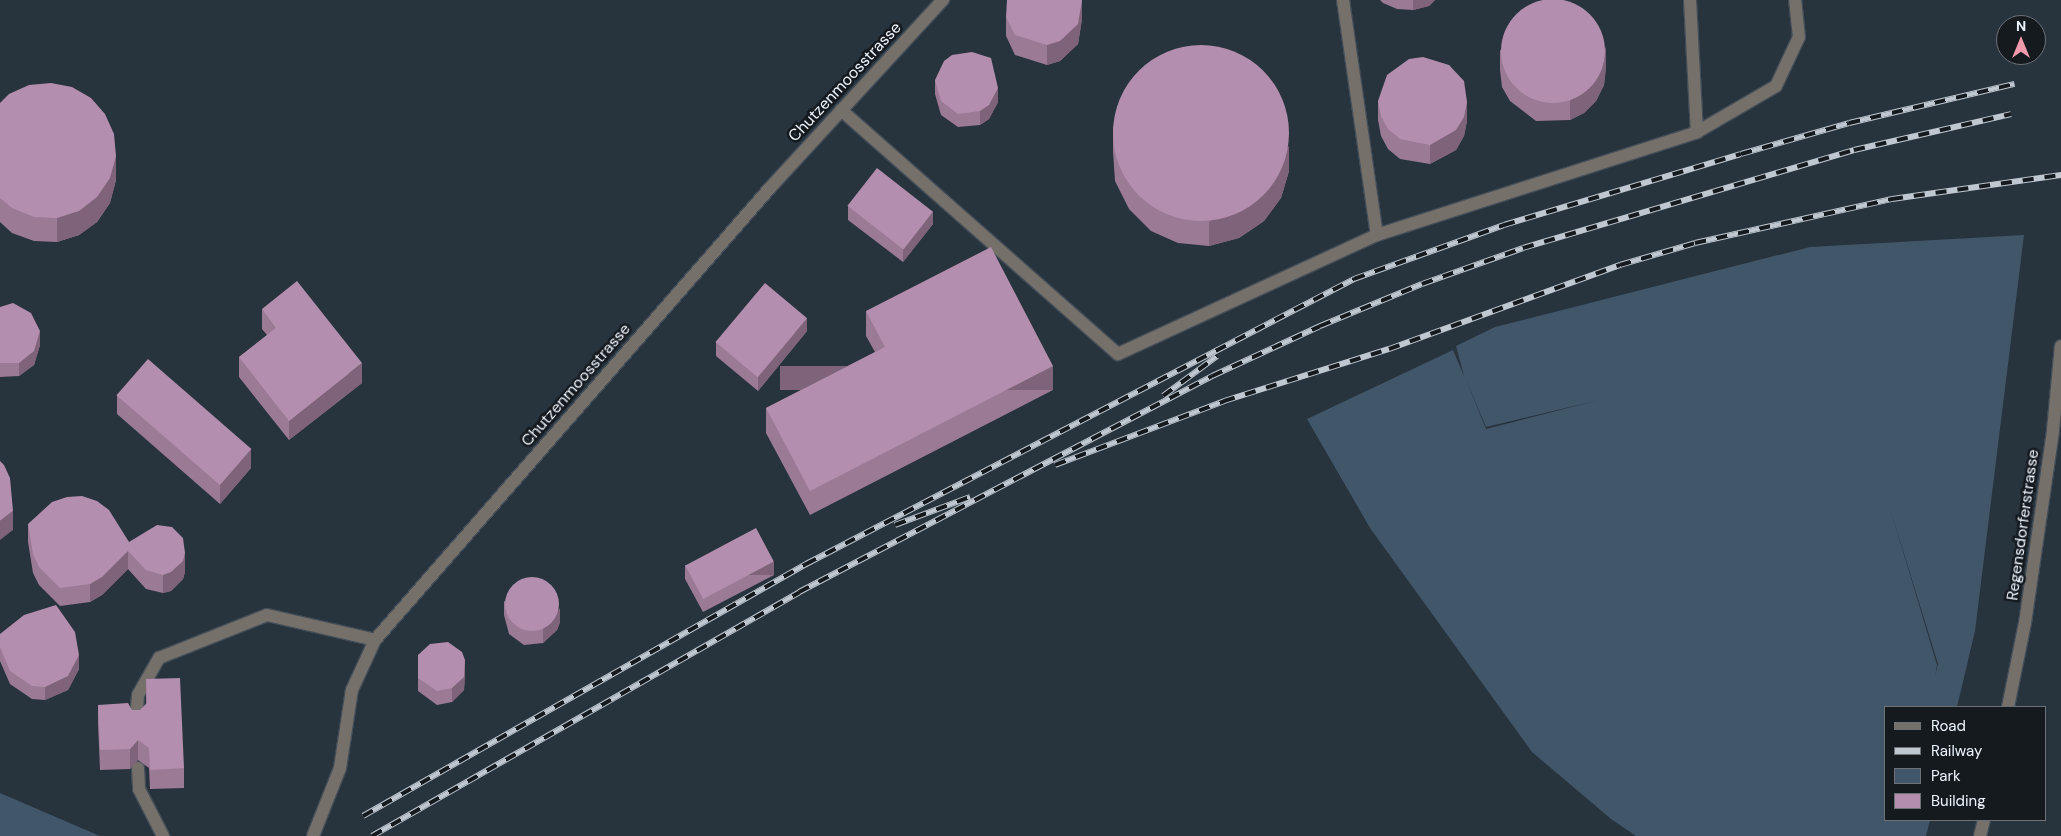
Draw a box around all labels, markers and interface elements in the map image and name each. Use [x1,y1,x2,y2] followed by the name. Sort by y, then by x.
[1996,15,2046,65] north arrow
[2016,17,2026,35] text: N
[785,18,905,146] street label: Chutzenmoosstrasse
[517,320,635,450] street label: Chutzenmoosstrasse
[2003,448,2043,602] street label: Regensdorferstrasse
[1884,706,2046,821] legend
[1931,716,1966,736] text: Road
[1931,741,1982,761] text: Railway
[1931,766,1961,786] text: Park
[1931,791,1986,811] text: Building

